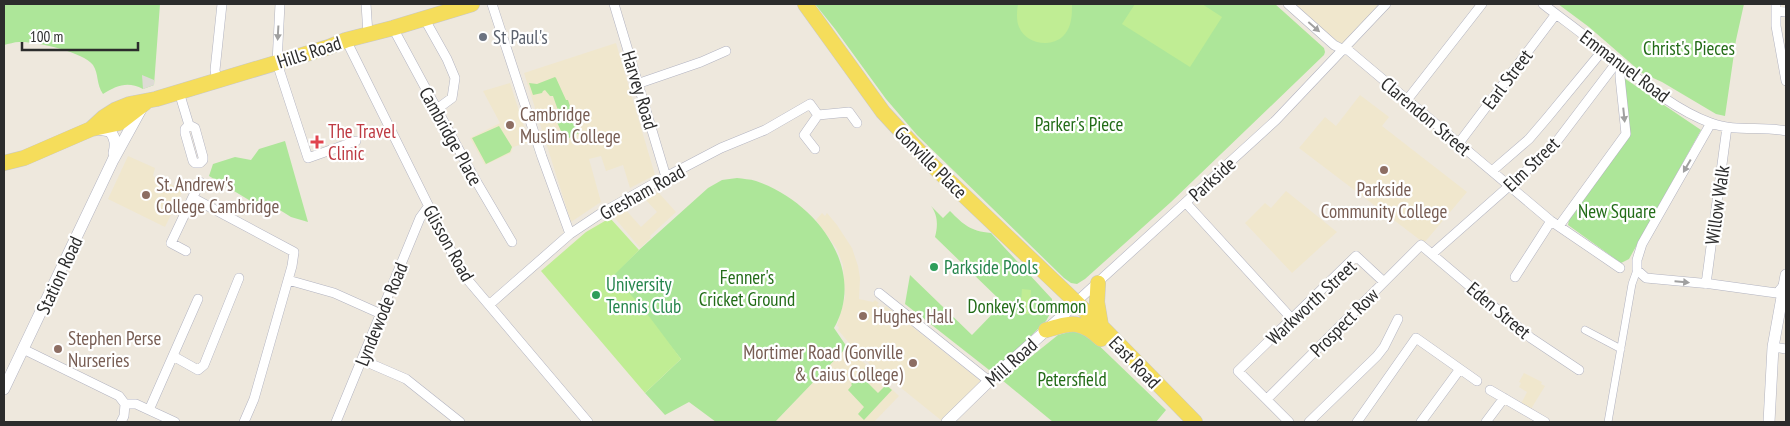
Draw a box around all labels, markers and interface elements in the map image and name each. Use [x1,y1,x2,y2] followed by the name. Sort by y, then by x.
[22,20,139,52] scale bar
[1308,21,1320,33] one-way arrow
[493,25,548,49] place label: St Paul's
[1576,25,1674,107] street label: Emmanuel Road
[274,26,282,42] one-way arrow
[30,27,63,46] text: 100 m
[274,30,344,74] street label: Hills Road
[477,31,489,43] marker: St Paul's
[1643,36,1735,60] park label: Christ's Pieces
[1477,44,1538,114] street label: Earl Street
[617,48,663,132] street label: Harvey Road
[1376,71,1477,161] street label: Clarendon Street
[414,82,488,190] street label: Cambridge Place
[520,102,621,148] place label: Cambridge Muslim College
[1620,107,1628,123] one-way arrow
[1035,112,1123,136] park label: Parker's Piece
[328,119,396,165] place label: The Travel Clinic
[504,119,516,131] marker: Cambridge Muslim College
[890,121,972,203] street label: Gonville Place
[1498,131,1564,196] street label: Elm Street
[310,135,324,149] marker: The Travel Clinic
[1184,152,1241,206] street label: Parkside
[1683,158,1691,173] one-way arrow
[595,159,689,225] street label: Gresham Road
[1700,163,1735,246] street label: Willow Walk
[1378,164,1390,176] marker: Parkside Community College
[156,172,279,218] place label: St. Andrew's College Cambridge
[1321,177,1447,223] place label: Parkside Community College
[140,189,152,201] marker: St. Andrew's College Cambridge
[1578,199,1656,223] park label: New Square
[418,201,480,285] street label: Glisson Road
[31,232,87,318] street label: Station Road
[1261,254,1361,350] street label: Warkworth Street
[944,255,1038,279] place label: Parkside Pools
[349,259,413,369] street label: Lyndewode Road
[928,261,940,273] marker: Parkside Pools
[699,265,795,311] park label: Fenner's Cricket Ground
[606,272,681,318] place label: University Tennis Club
[1462,276,1536,344] street label: Eden Street
[1675,278,1691,286] one-way arrow
[1305,282,1384,361] street label: Prospect Row
[590,289,602,301] marker: University Tennis Club
[968,294,1086,318] park label: Donkey's Common
[873,304,954,328] place label: Hughes Hall
[857,310,869,322] marker: Hughes Hall
[68,326,161,372] place label: Stephen Perse Nurseries
[1104,331,1166,393] street label: East Road
[980,332,1042,392] street label: Mill Road
[743,340,904,386] place label: Mortimer Road (Gonville & Caius College)
[52,343,64,355] marker: Stephen Perse Nurseries
[907,357,919,369] marker: Mortimer Road (Gonville & Caius College)
[1037,367,1107,391] park label: Petersfield

